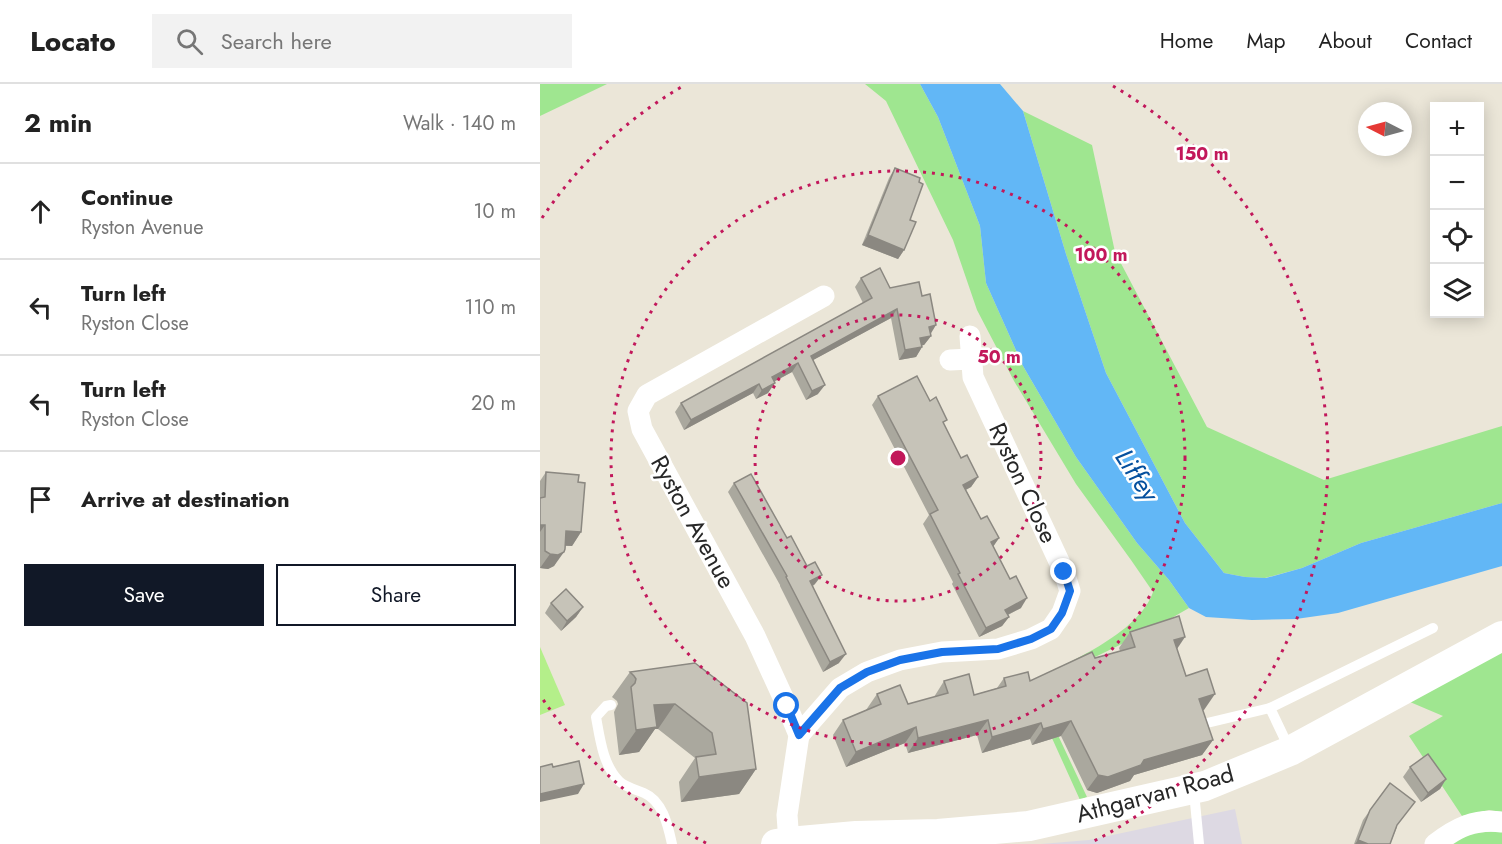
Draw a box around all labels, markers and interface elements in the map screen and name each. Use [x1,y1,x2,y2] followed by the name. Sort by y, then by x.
[152,14,572,68] search box
[30,21,116,62] text: Locato
[173,25,206,58] icon: search
[221,25,332,57] text: Search here
[1160,26,1213,56] text: Home
[1246,26,1286,56] text: Map
[1319,26,1372,56] text: About
[1405,26,1472,56] text: Contact
[1358,102,1412,156] north arrow
[1430,102,1484,318] map controls
[1430,102,1484,156] button: +
[24,104,92,142] text: 2 min
[403,109,516,138] text: Walk · 140 m
[1176,141,1228,167] text: 150 m
[1430,156,1484,210] button: −
[81,181,173,213] text: Continue
[24,195,57,228] icon: ahead
[473,197,516,226] text: 10 m
[1430,210,1484,264] button: locate
[81,213,204,242] text: Ryston Avenue
[1074,242,1128,268] text: 100 m
[1430,264,1484,318] button: layers
[81,277,166,309] text: Turn left
[24,291,57,324] icon: left
[464,293,516,322] text: 110 m
[81,309,189,338] text: Ryston Close
[977,344,1021,370] text: 50 m
[81,373,166,405] text: Turn left
[24,387,57,420] icon: left
[471,389,516,418] text: 20 m
[81,405,189,434] text: Ryston Close
[980,417,1067,549] street label: Ryston Close
[1106,441,1169,510] water label: Liffey
[888,448,908,468] centre of rings
[642,449,744,595] street label: Ryston Avenue
[24,483,57,516] icon: arrive
[81,483,290,515] text: Arrive at destination
[1050,558,1076,584] route end
[24,564,264,626] button: Save
[276,564,516,626] button: Share
[773,692,799,718] route start
[1072,756,1238,831] street label: Athgarvan Road

